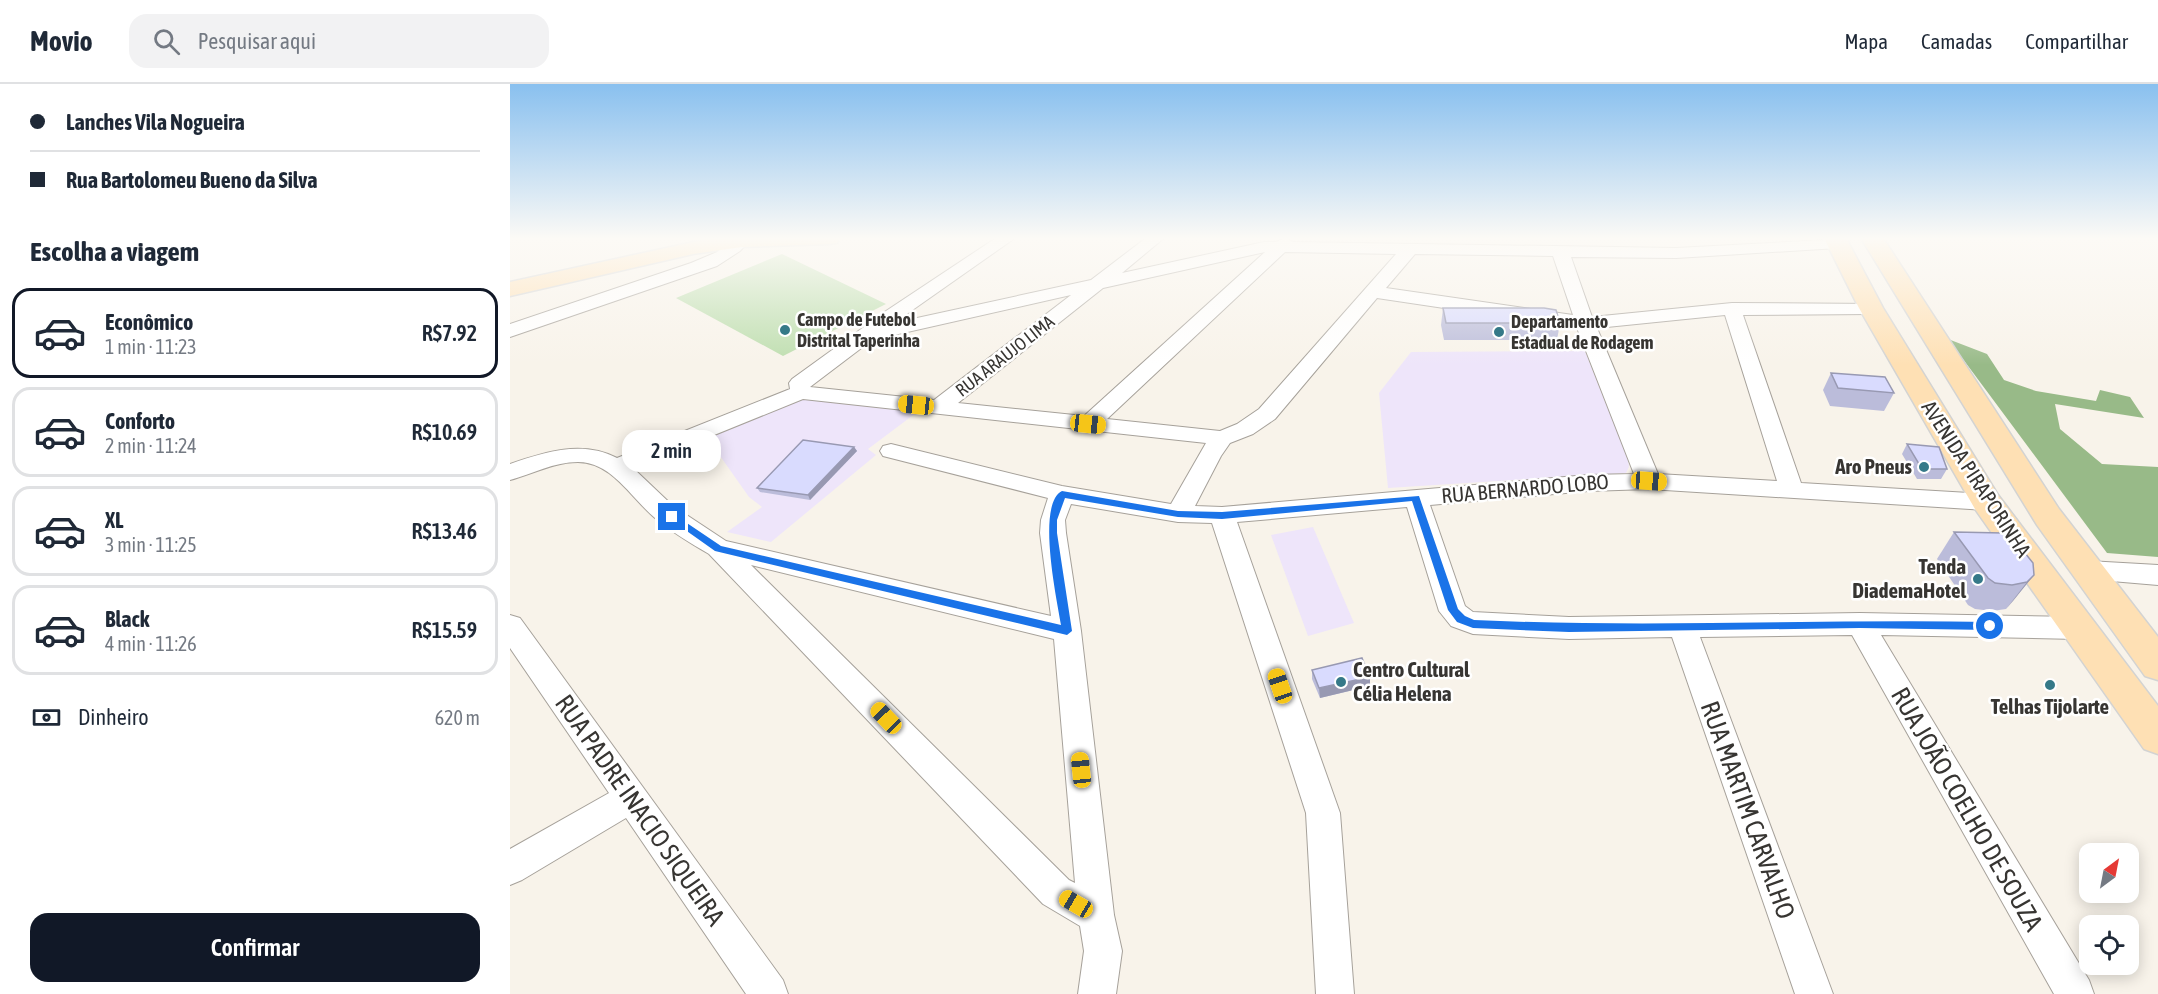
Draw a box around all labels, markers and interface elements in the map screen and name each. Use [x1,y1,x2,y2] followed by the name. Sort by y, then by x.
[129,14,549,68] search box
[30,25,93,57] text: Movio
[150,25,183,58] icon: search
[198,28,316,54] text: Pesquisar aqui
[1844,29,1888,53] text: Mapa
[1921,29,1992,53] text: Camadas
[2025,29,2128,53] text: Compartilhar
[66,109,245,135] text: Lanches Vila Nogueira
[66,167,317,193] text: Rua Bartolomeu Bueno da Silva
[30,236,199,267] text: Escolha a viagem
[33,306,87,360] icon: car
[105,309,193,335] text: Econômico
[797,309,920,351] place label: Campo de Futebol Distrital Taperinha
[951,310,1058,401] street label: RUA ARAUJO LIMA
[1511,311,1653,353] place label: Departamento Estadual de Rodagem
[422,320,477,346] text: R$7.92
[778,323,792,337] marker: Campo de Futebol Distrital Taperinha
[1492,325,1506,339] marker: Departamento Estadual de Rodagem
[105,335,197,358] text: 1 min · 11:23
[897,394,935,416] car
[1917,396,2037,562] street label: AVENIDA PIRAPORINHA
[33,405,87,459] icon: car
[105,408,175,434] text: Conforto
[1069,413,1107,435] car
[411,419,477,445] text: R$10.69
[622,430,722,472] callout: 2 min
[105,434,197,457] text: 2 min · 11:24
[651,439,692,462] text: 2 min
[1834,454,1913,478] place label: Aro Pneus
[1917,460,1931,474] marker: Aro Pneus
[1440,469,1610,507] street label: RUA BERNARDO LOBO
[1630,471,1668,491] car
[658,503,685,530] route end
[33,504,87,558] icon: car
[105,507,123,533] text: XL
[411,518,477,544] text: R$13.46
[105,533,197,556] text: 3 min · 11:25
[1852,554,1966,602] place label: Tenda DiademaHotel
[1971,572,1985,586] marker: Tenda DiademaHotel
[33,603,87,657] icon: car
[105,606,149,632] text: Black
[1976,612,2003,639] route start
[411,617,477,643] text: R$15.59
[105,632,197,655] text: 4 min · 11:26
[1353,657,1470,705] place label: Centro Cultural Célia Helena
[1266,666,1294,706] car
[1334,675,1348,689] marker: Centro Cultural Célia Helena
[2043,678,2057,692] marker: Telhas Tijolarte
[1885,682,2049,936] street label: RUA JOÃO COELHO DE SOUZA
[549,689,731,931] street label: RUA PADRE INACIO SIQUEIRA
[1991,694,2109,718] place label: Telhas Tijolarte
[1695,697,1801,923] street label: RUA MARTIM CARVALHO
[867,699,905,737] car
[30,701,63,734] icon: cash
[78,704,149,730] text: Dinheiro
[435,706,480,729] text: 620 m
[1070,751,1092,789] car
[2079,843,2139,903] north arrow
[2079,843,2139,975] map controls
[1056,887,1096,921] car
[30,913,480,982] button: Confirmar
[2079,915,2139,975] button: locate

